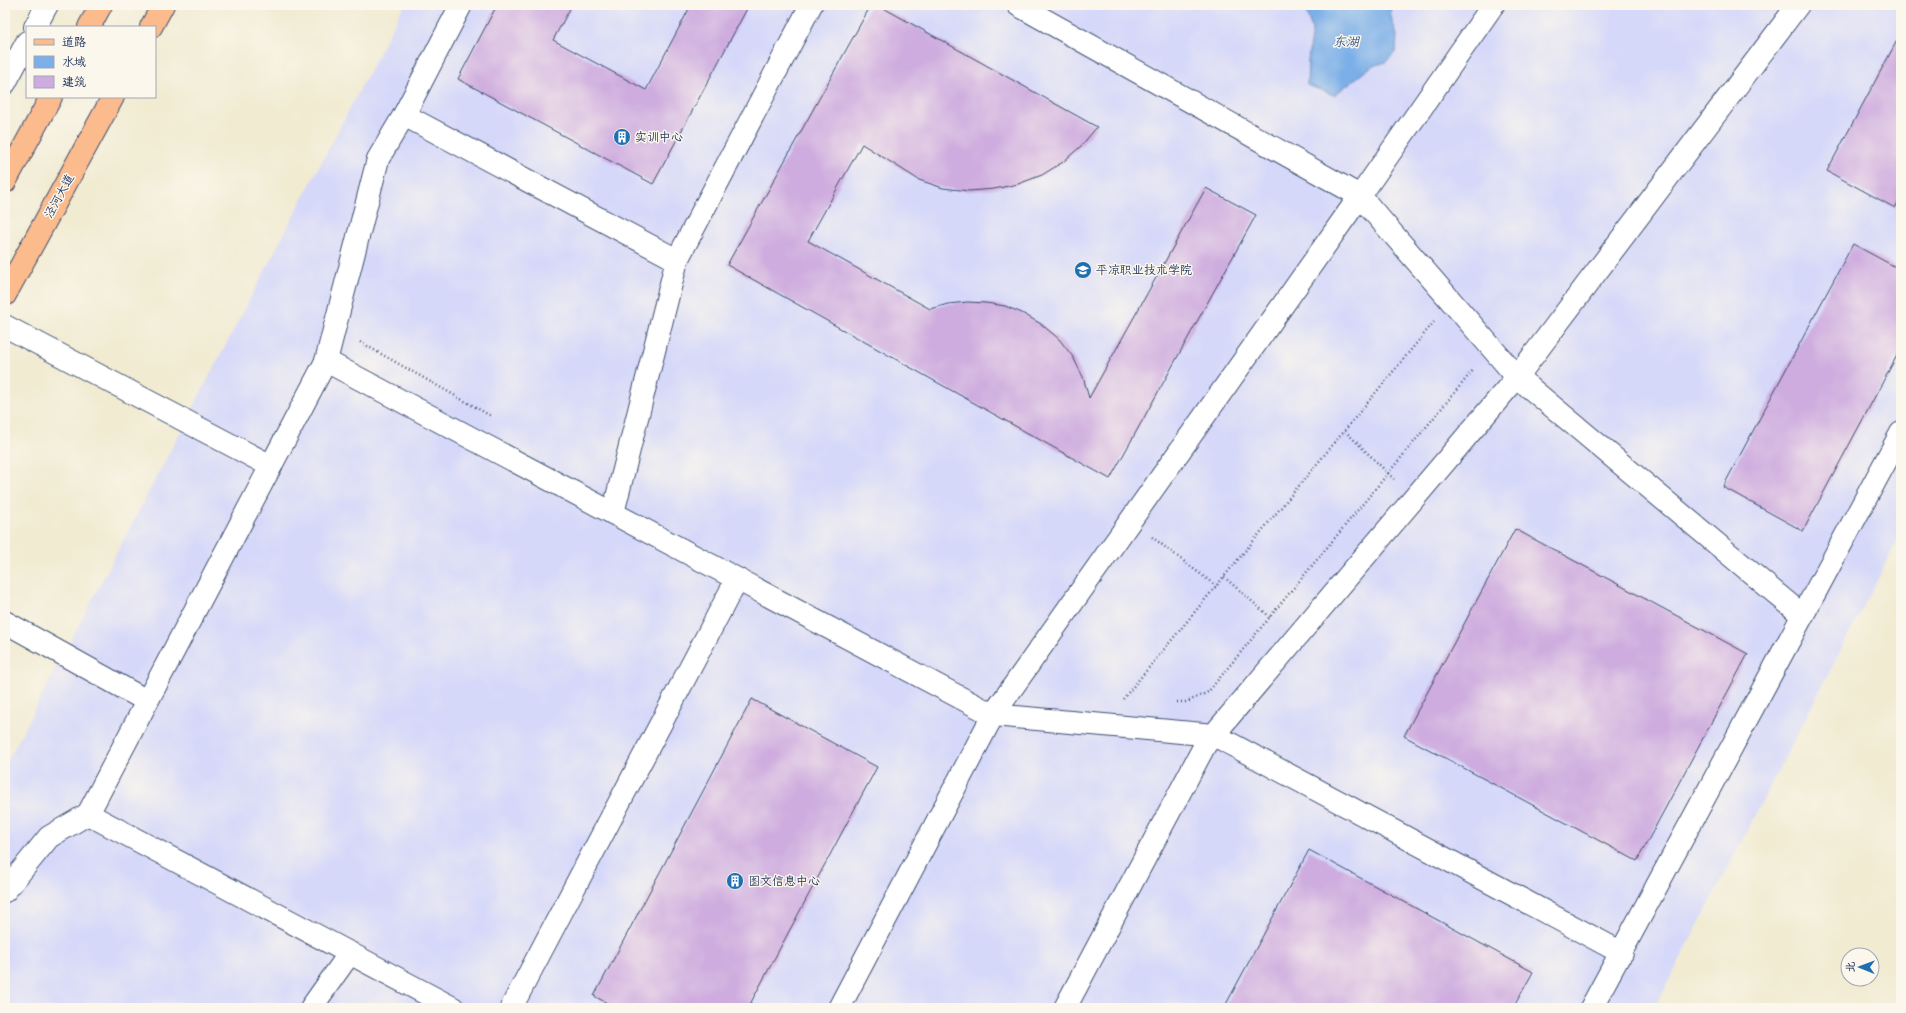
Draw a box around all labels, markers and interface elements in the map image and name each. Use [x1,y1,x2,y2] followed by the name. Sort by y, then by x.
[26,26,156,98] legend
[1333,34,1361,53] water label: 东湖
[62,35,86,52] text: 道路
[62,55,86,72] text: 水域
[62,75,86,92] text: 建筑
[612,127,632,147] building icon: 实训中心
[635,130,683,147] place label: 实训中心
[41,172,79,222] street label: 泾河大道
[1073,260,1093,280] school or university icon: 平凉职业技术学院
[1096,263,1192,280] place label: 平凉职业技术学院
[725,871,745,891] building icon: 图文信息中心
[748,874,820,891] place label: 图文信息中心
[1840,947,1880,987] north arrow
[1844,961,1860,972] text: 北

